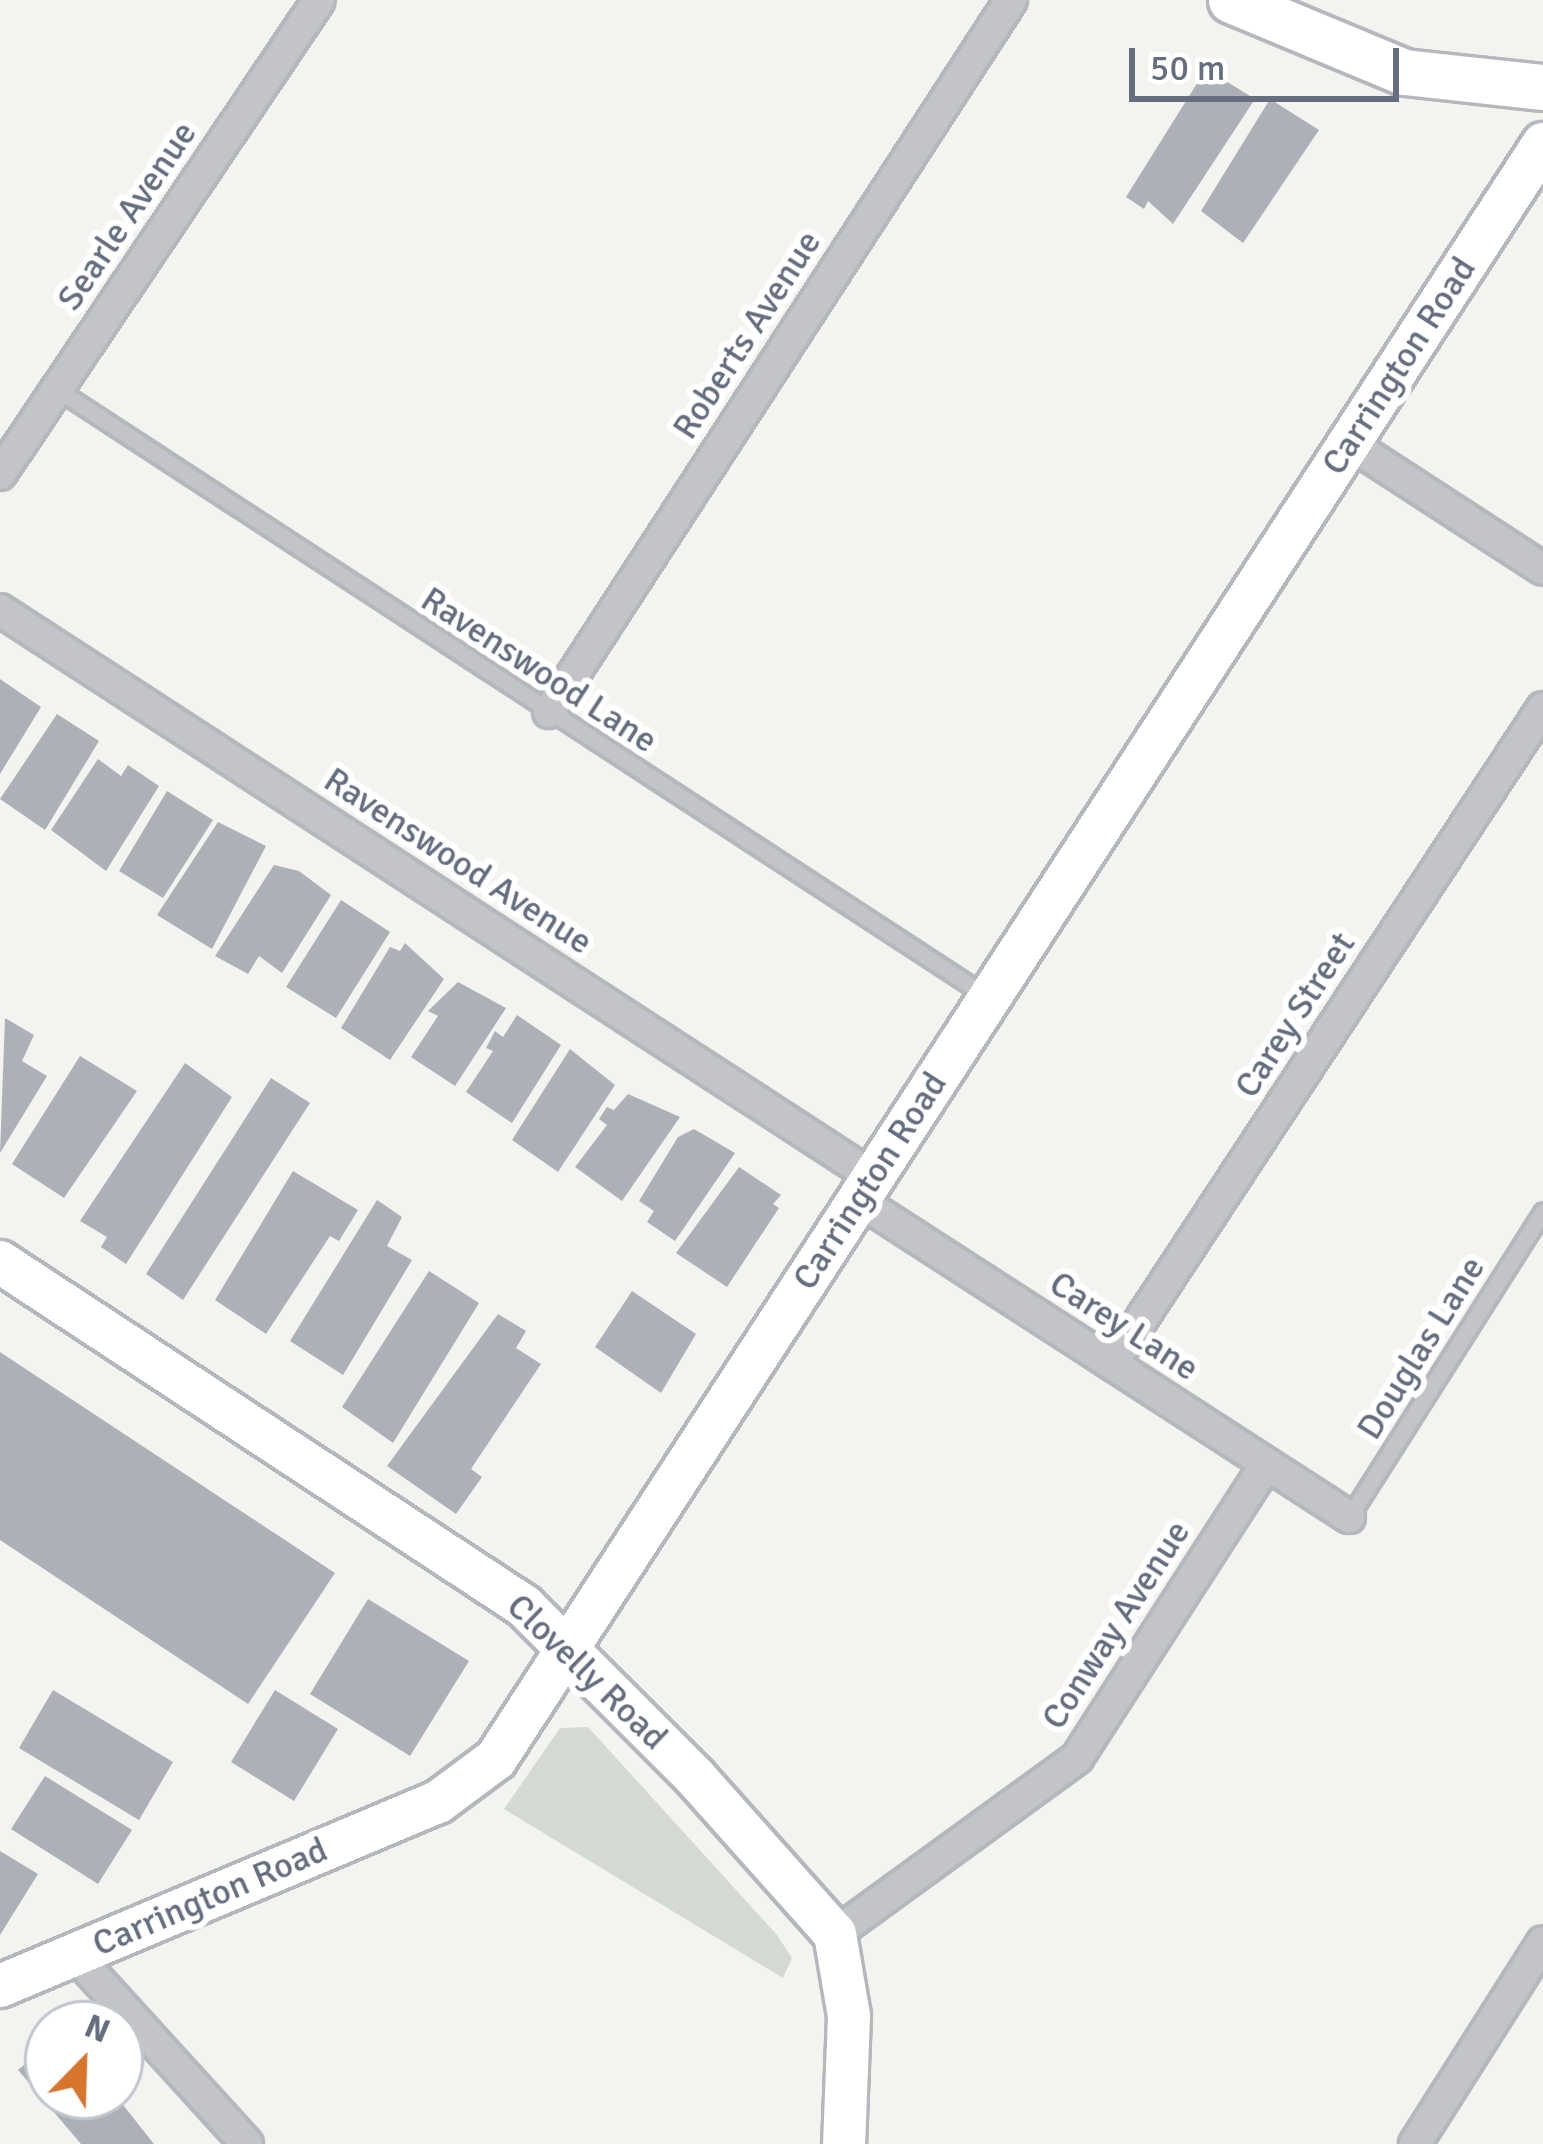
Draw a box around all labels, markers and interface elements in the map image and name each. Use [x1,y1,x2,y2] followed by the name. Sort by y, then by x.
[1135,24,1405,98] scale bar
[1150,46,1226,91] text: 50 m
[48,113,206,319] street label: Searle Avenue
[664,223,830,447] street label: Roberts Avenue
[1313,249,1485,483] street label: Carrington Road
[413,578,665,762] street label: Ravenswood Lane
[316,758,600,964] street label: Ravenswood Avenue
[1226,924,1364,1106] street label: Carey Street
[784,1064,956,1298] street label: Carrington Road
[1348,1249,1494,1447] street label: Douglas Lane
[1041,1262,1207,1390] street label: Carey Lane
[1033,1513,1199,1737] street label: Conway Avenue
[498,1585,676,1759] street label: Clovelly Road
[86,1828,334,1966] street label: Carrington Road
[24,2000,144,2120] north arrow
[79,2006,116,2053] text: N

